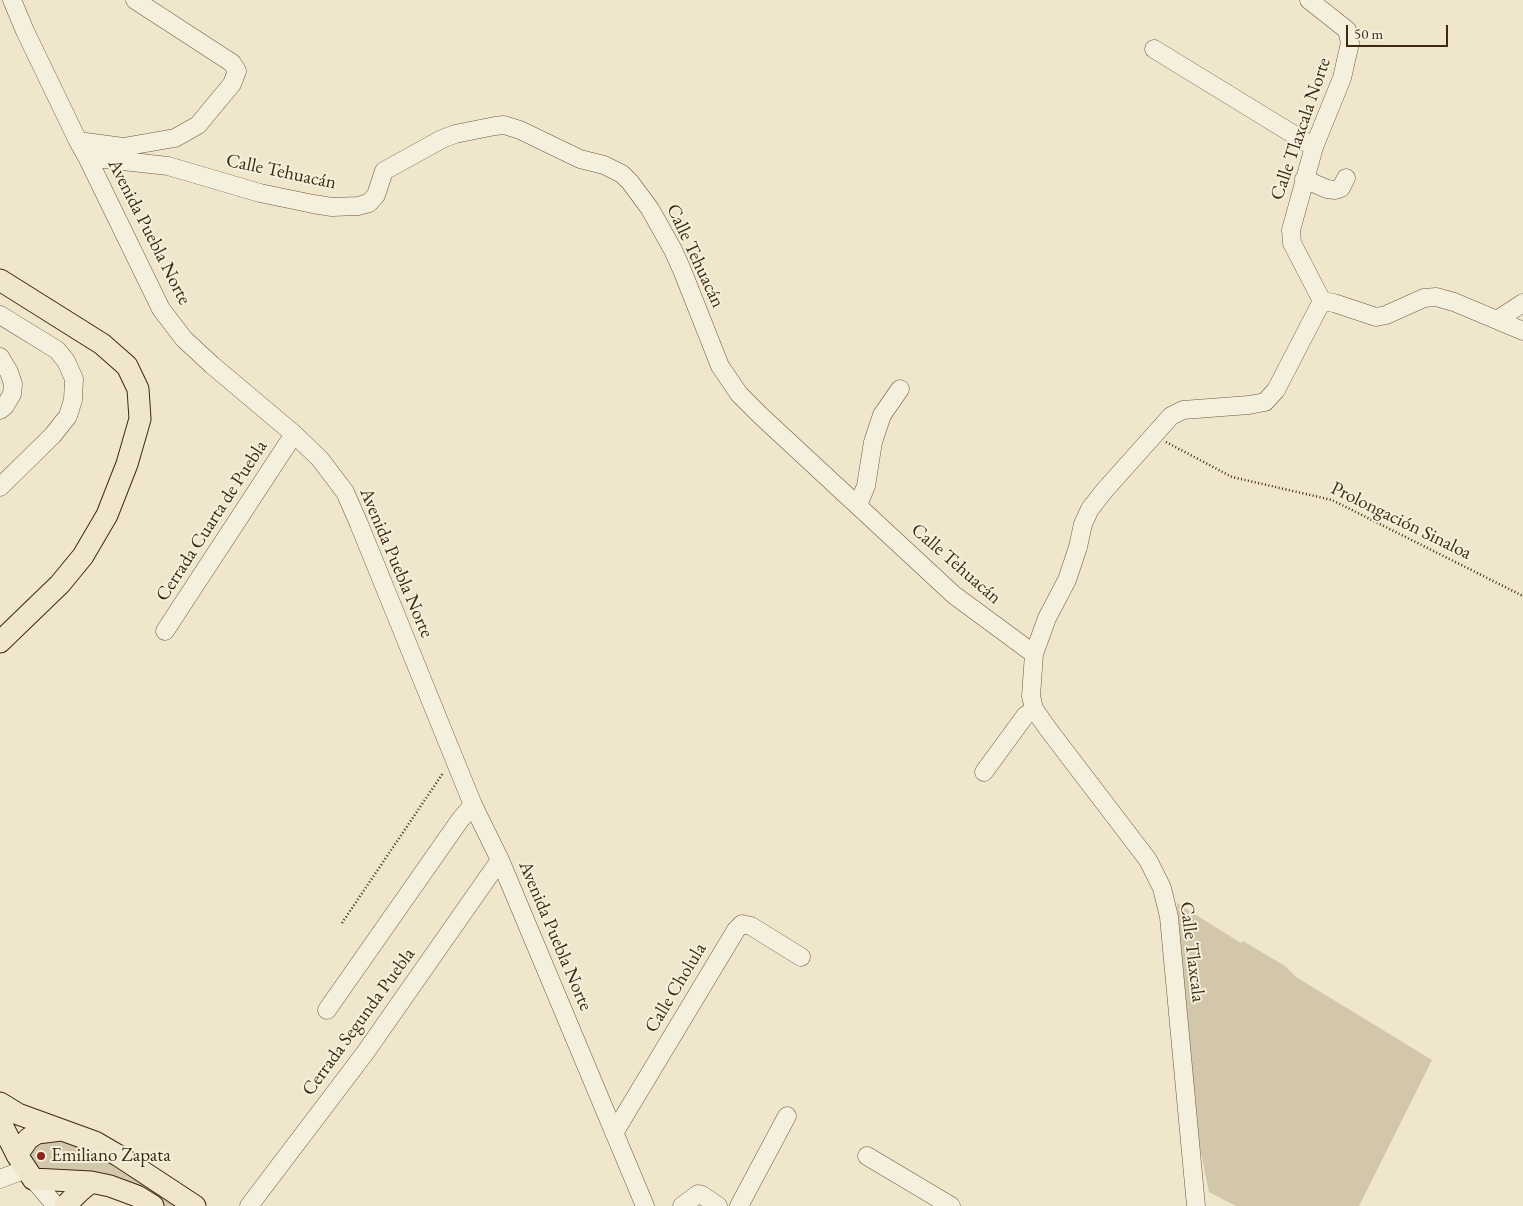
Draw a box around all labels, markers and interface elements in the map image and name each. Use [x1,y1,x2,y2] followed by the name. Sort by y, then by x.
[1348,15,1450,47] scale bar
[1354,24,1383,43] text: 50 m
[1266,55,1336,203] street label: Calle Tlaxcala Norte
[224,149,338,195] street label: Calle Tehuacán
[102,155,196,309] street label: Avenida Puebla Norte
[661,200,729,312] street label: Calle Tehuacán
[151,436,273,606] street label: Cerrada Cuarta de Puebla
[1327,477,1475,565] street label: Prolongación Sinaloa
[354,485,438,641] street label: Avenida Puebla Norte
[906,519,1006,609] street label: Calle Tehuacán
[513,858,597,1014] street label: Avenida Puebla Norte
[1175,900,1209,1004] street label: Calle Tlaxcala
[640,939,712,1037] street label: Calle Cholula
[298,944,420,1100] street label: Cerrada Segunda Puebla
[51,1145,171,1167] place label: Emiliano Zapata
[35,1150,47,1162] marker: Emiliano Zapata

